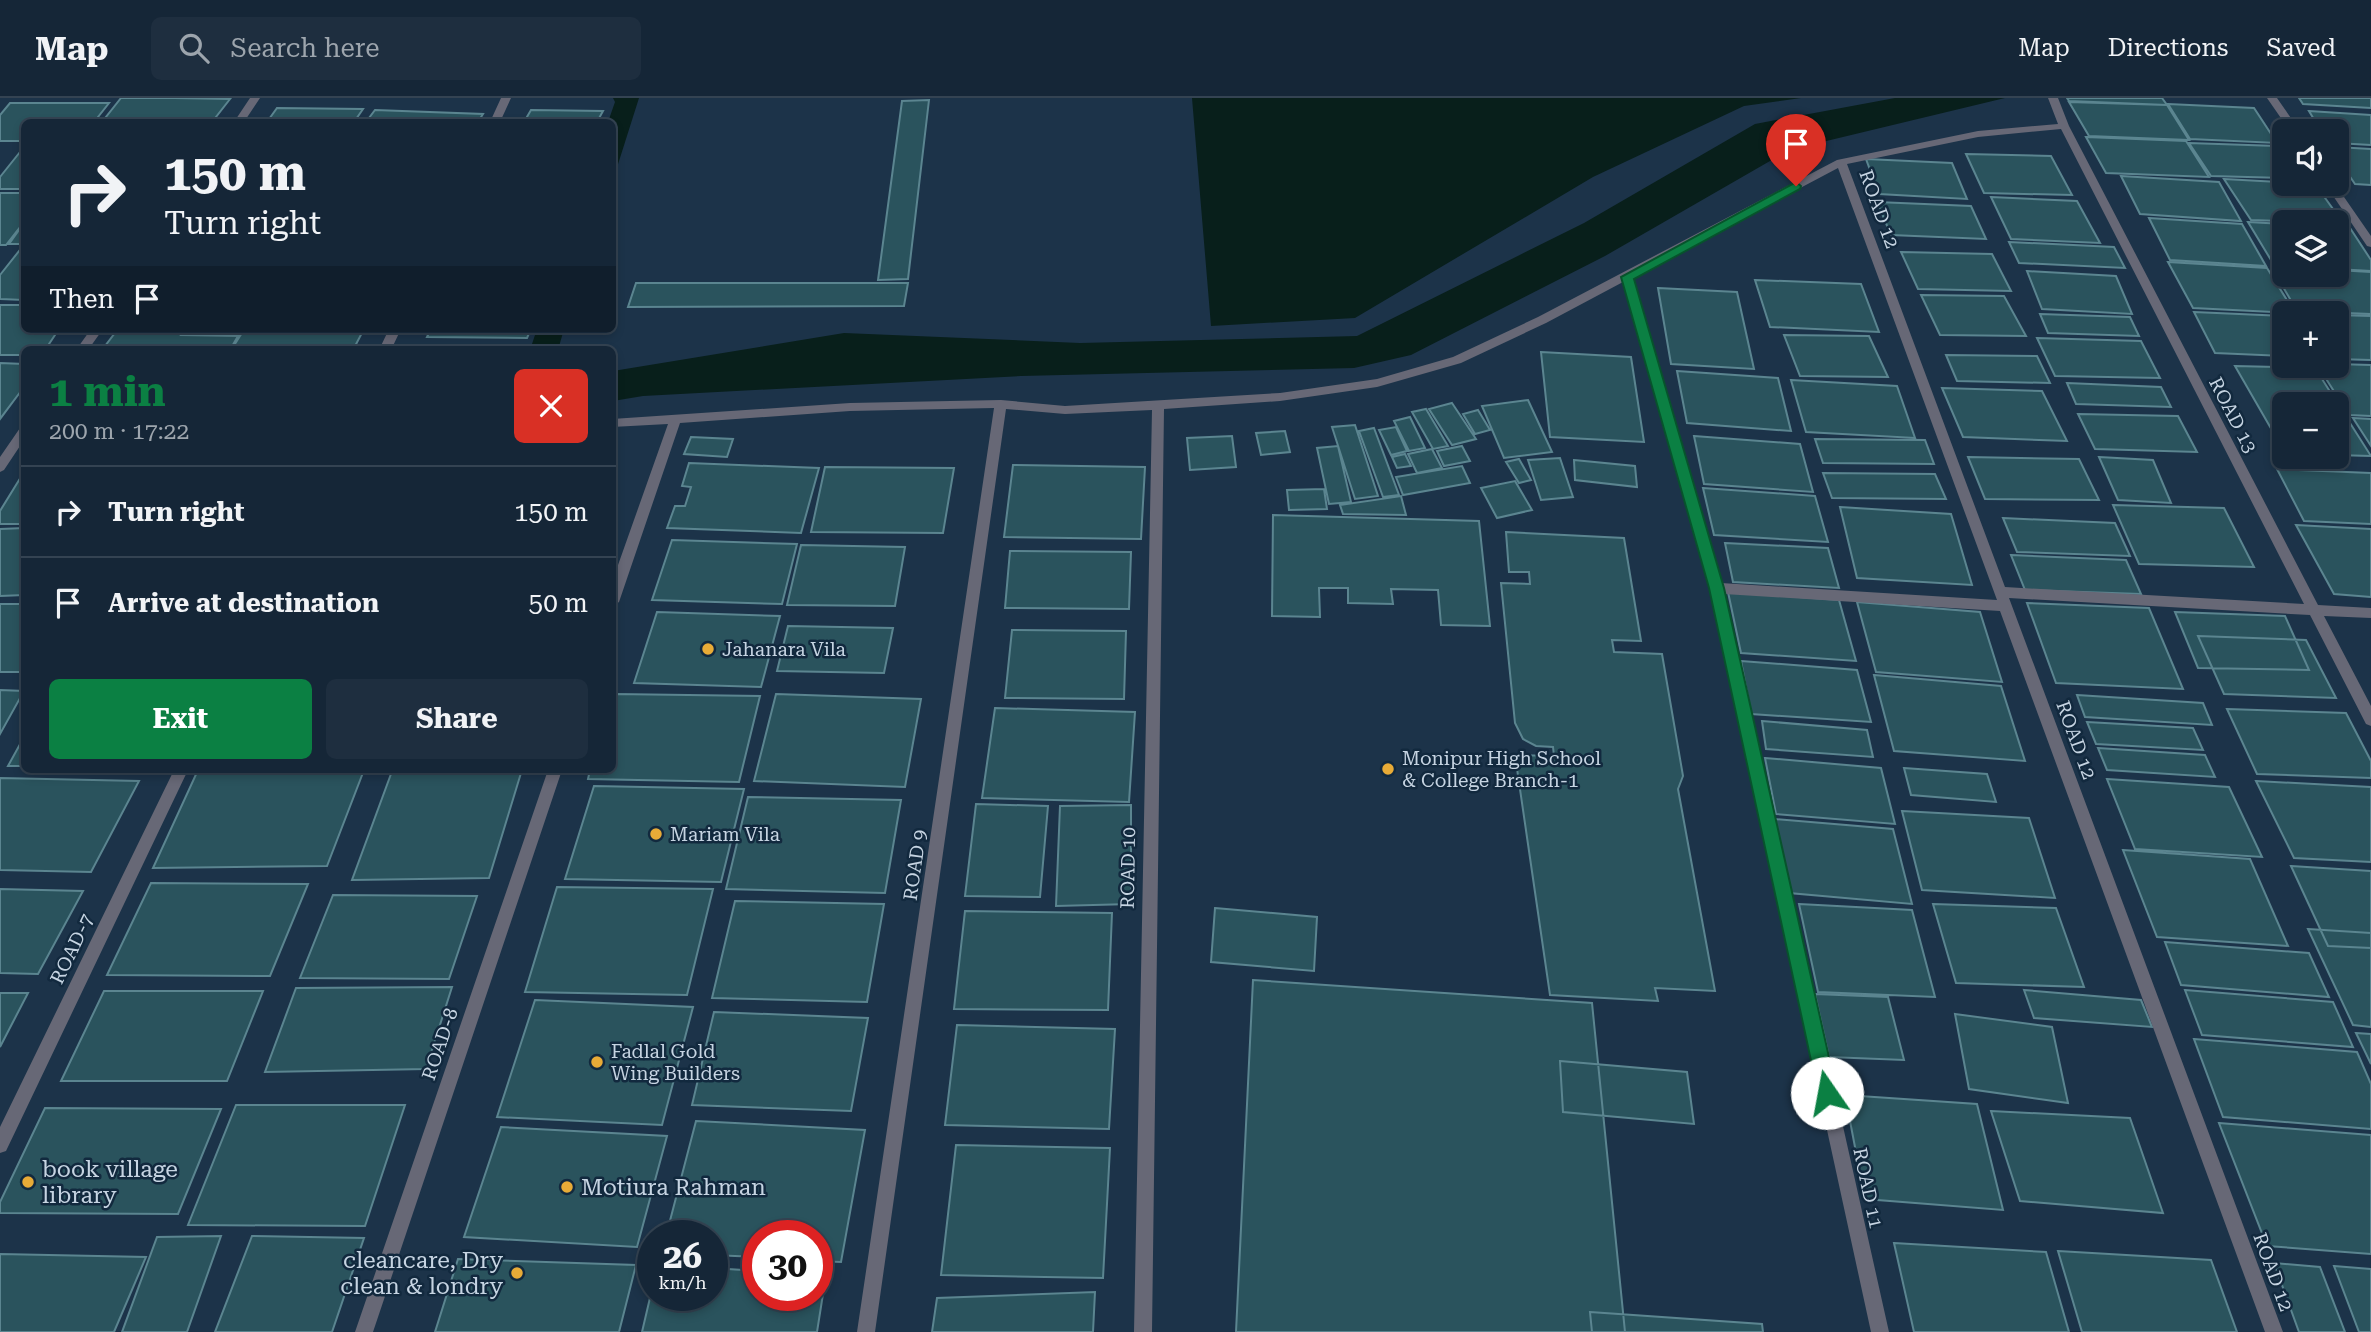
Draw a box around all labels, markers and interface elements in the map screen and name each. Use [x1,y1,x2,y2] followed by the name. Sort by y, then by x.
[151,17,641,80] search box
[35,29,109,68] text: Map
[175,29,213,67] icon: search
[231,33,380,63] text: Search here
[2018,34,2070,62] text: Map
[2108,34,2228,62] text: Directions
[2266,34,2336,62] text: Saved
[1766,114,1826,186] pin
[2272,119,2349,469] map controls
[2272,119,2349,196] button: sound
[1777,125,1815,163] icon: arrive
[164,145,306,202] text: 150 m
[49,147,140,238] icon: right
[1854,167,1904,251] street label: ROAD 12
[164,204,321,242] text: Turn right
[2272,210,2349,287] button: layers
[128,280,166,318] icon: arrive
[49,284,114,314] text: Then
[2272,301,2349,378] button: +
[49,367,166,416] text: 1 min
[514,369,588,443] button: close
[2204,373,2262,457] street label: ROAD 13
[2272,392,2349,469] button: −
[49,418,189,445] text: 200 m · 17:22
[49,493,87,531] icon: right
[108,497,244,527] text: Turn right
[514,497,588,527] text: 150 m
[49,584,87,622] icon: arrive
[108,588,379,618] text: Arrive at destination
[529,588,588,618] text: 50 m
[722,638,847,661] place label: Jahanara Vila
[700,641,716,657] marker: Jahanara Vila
[49,679,312,759] button: Exit
[326,679,588,759] button: Share
[2051,698,2101,782] street label: ROAD 12
[1402,747,1601,792] place label: Monipur High School & College Branch-1
[1380,761,1396,777] marker: Monipur High School & College Branch-1
[670,823,781,846] place label: Mariam Vila
[648,826,664,842] marker: Mariam Vila
[1116,827,1140,909] street label: ROAD 10
[899,828,931,902] street label: ROAD 9
[45,910,99,988] street label: ROAD-7
[417,1005,463,1083] street label: ROAD-8
[611,1040,740,1085] place label: Fadlal Gold Wing Builders
[589,1054,605,1070] marker: Fadlal Gold Wing Builders
[1790,1056,1864,1130] position arrow
[1848,1146,1888,1230] street label: ROAD 11
[42,1156,178,1209] place label: book village library
[20,1174,36,1190] marker: book village library
[581,1174,766,1201] place label: Motiura Rahman
[559,1179,575,1195] marker: Motiura Rahman
[742,1220,833,1311] speed limit sign: 30
[2248,1230,2298,1314] street label: ROAD 12
[663,1236,702,1277] text: 26
[340,1247,503,1300] place label: cleancare, Dry clean & londry
[509,1265,525,1281] marker: cleancare, Dry clean & londry
[658,1272,707,1293] text: km/h

